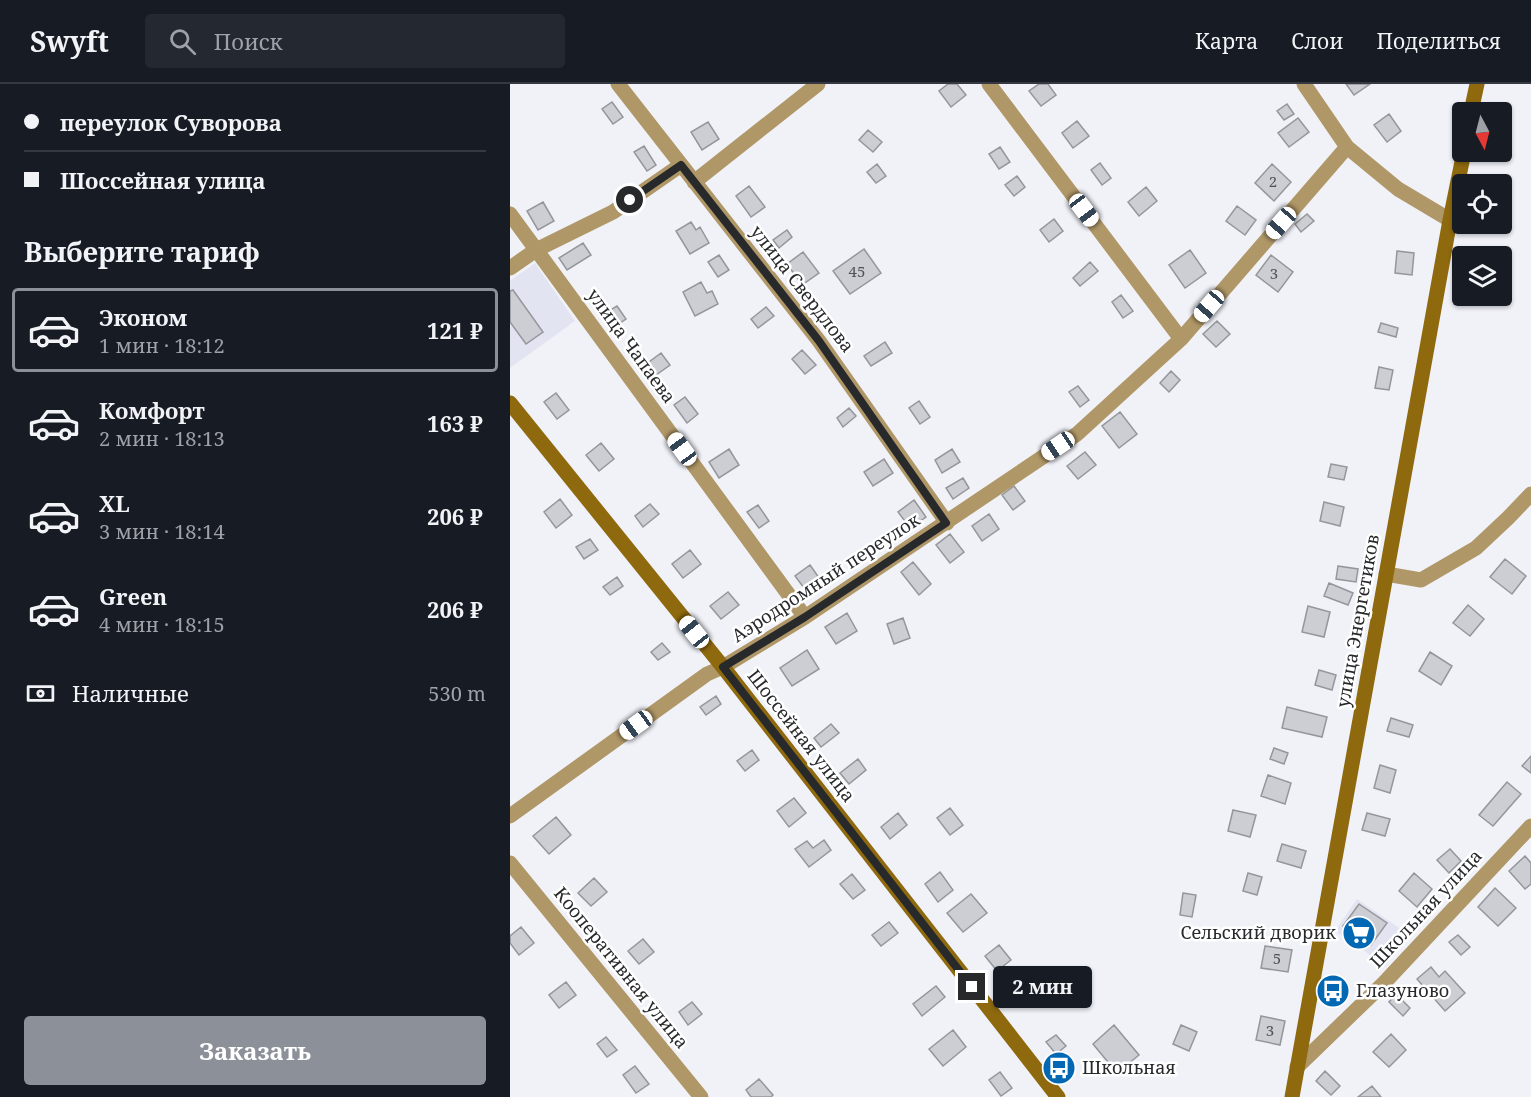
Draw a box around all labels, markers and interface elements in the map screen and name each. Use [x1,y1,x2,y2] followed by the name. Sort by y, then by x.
[145,14,565,68] search box
[30,22,109,60] text: Swyft
[166,25,199,58] icon: search
[214,26,283,56] text: Поиск
[1195,27,1258,55] text: Карта
[1291,27,1343,55] text: Слои
[1376,27,1501,55] text: Поделиться
[1452,102,1512,162] north arrow
[1452,102,1512,306] map controls
[60,107,282,137] text: переулок Суворова
[60,165,266,195] text: Шоссейная улица
[1269,171,1277,191] house number: 2
[1452,174,1512,234] button: locate
[616,186,643,213] route start
[1066,190,1102,230] car
[1262,204,1300,242] car
[746,220,860,357] street label: улица Свердлова
[24,233,260,270] text: Выберите тариф
[1452,246,1512,306] button: layers
[849,261,865,281] house number: 45
[1270,263,1278,283] house number: 3
[582,283,682,408] street label: улица Чапаева
[1190,287,1228,325] car
[99,302,187,332] text: Эконом
[27,303,81,357] icon: car
[427,315,483,345] text: 121 ₽
[99,332,225,359] text: 1 мин · 18:12
[99,395,205,425] text: Комфорт
[27,396,81,450] icon: car
[427,408,483,438] text: 163 ₽
[99,425,225,452] text: 2 мин · 18:13
[1038,428,1078,464] car
[664,429,700,469] car
[99,488,130,518] text: XL
[27,489,81,543] icon: car
[427,501,483,531] text: 206 ₽
[727,507,924,647] street label: Аэродромный переулок
[99,518,225,545] text: 3 мин · 18:14
[1330,532,1384,709] street label: улица Энергетиков
[99,581,167,611] text: Green
[27,582,81,636] icon: car
[427,594,483,624] text: 206 ₽
[99,611,225,638] text: 4 мин · 18:15
[676,612,712,652] car
[742,664,861,807] street label: Шоссейная улица
[24,677,57,710] icon: cash
[72,678,189,708] text: Наличные
[428,680,486,707] text: 530 m
[616,707,656,743] car
[1364,844,1487,973] street label: Школьная улица
[549,882,694,1053] street label: Кооперативная улица
[1341,915,1377,951] supermarket icon: Сельский дворик
[1180,920,1336,944] place label: Сельский дворик
[1273,948,1281,968] house number: 5
[993,966,1092,1008] callout: 2 мин
[958,973,985,1000] route end
[1012,973,1073,1000] text: 2 мин
[1315,973,1351,1009] bus stop icon: Глазуново
[1356,978,1449,1002] place label: Глазуново
[24,1016,486,1085] button: Заказать
[1266,1020,1274,1040] house number: 3
[1041,1050,1077,1086] bus stop icon: Школьная
[1082,1055,1176,1079] place label: Школьная

